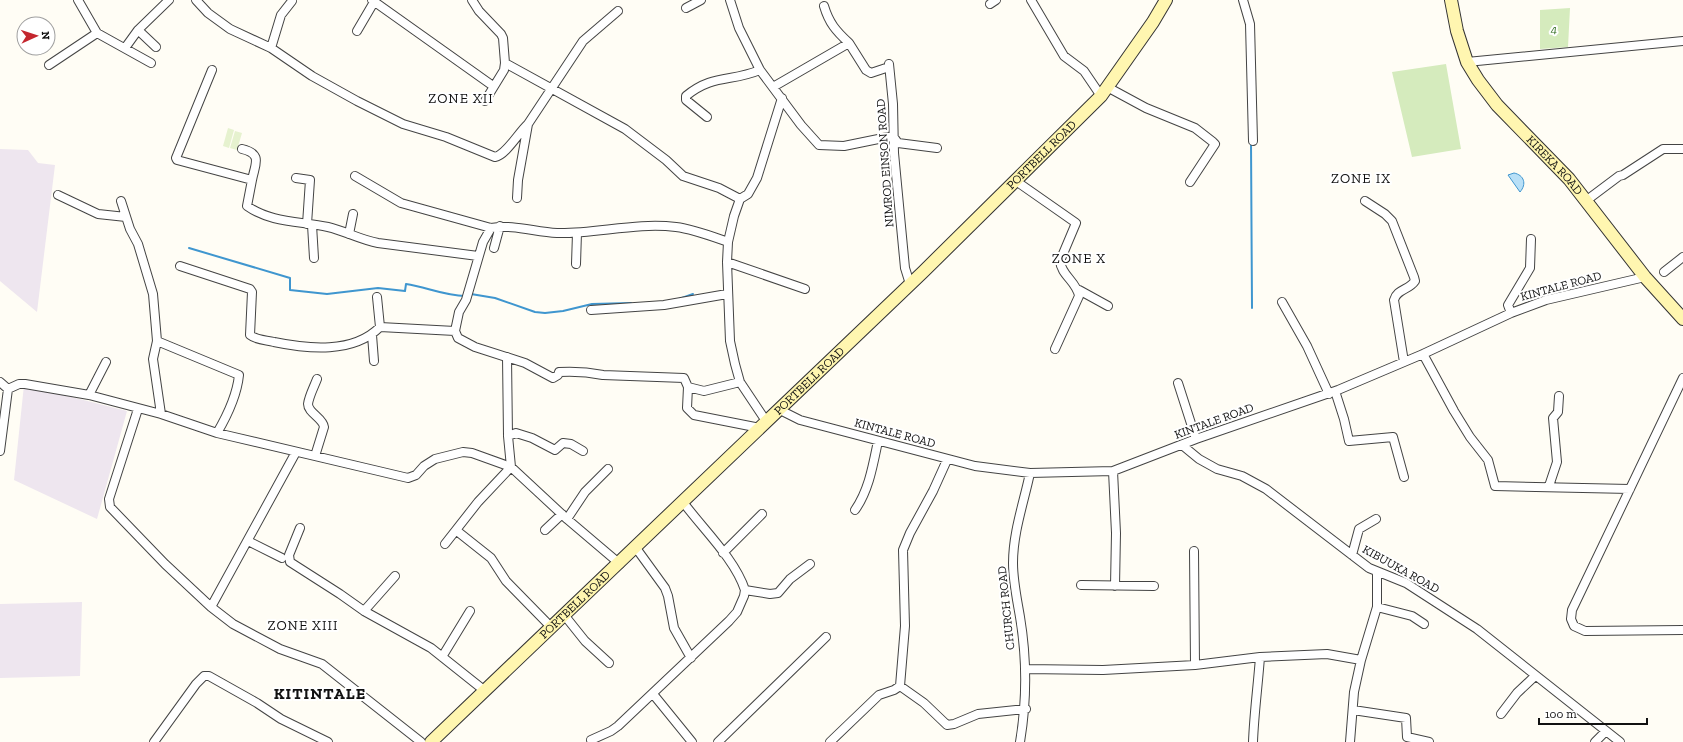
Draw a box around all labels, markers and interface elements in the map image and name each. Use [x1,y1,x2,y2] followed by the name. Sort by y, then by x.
[16,16,56,56] north arrow
[1551,22,1557,36] park label: 4
[39,31,52,41] text: N
[428,90,494,107] district label: ZONE XII
[874,98,896,228] street label: NIMROD EINSON ROAD
[1004,118,1079,192] street label: PORTBELL ROAD
[1524,133,1586,198] street label: KIREKA ROAD
[1331,170,1391,187] district label: ZONE IX
[1052,250,1106,267] district label: ZONE X
[1519,268,1603,304] street label: KINTALE ROAD
[771,344,847,418] street label: PORTBELL ROAD
[1172,400,1256,442] street label: KINTALE ROAD
[853,415,937,451] street label: KINTALE ROAD
[1360,542,1442,596] street label: KIBUUKA ROAD
[995,565,1017,651] street label: CHURCH ROAD
[537,568,613,641] street label: PORTBELL ROAD
[268,617,338,634] district label: ZONE XIII
[274,684,366,703] district label: KITINTALE
[1539,700,1647,726] scale bar
[1545,707,1577,721] text: 100 m

